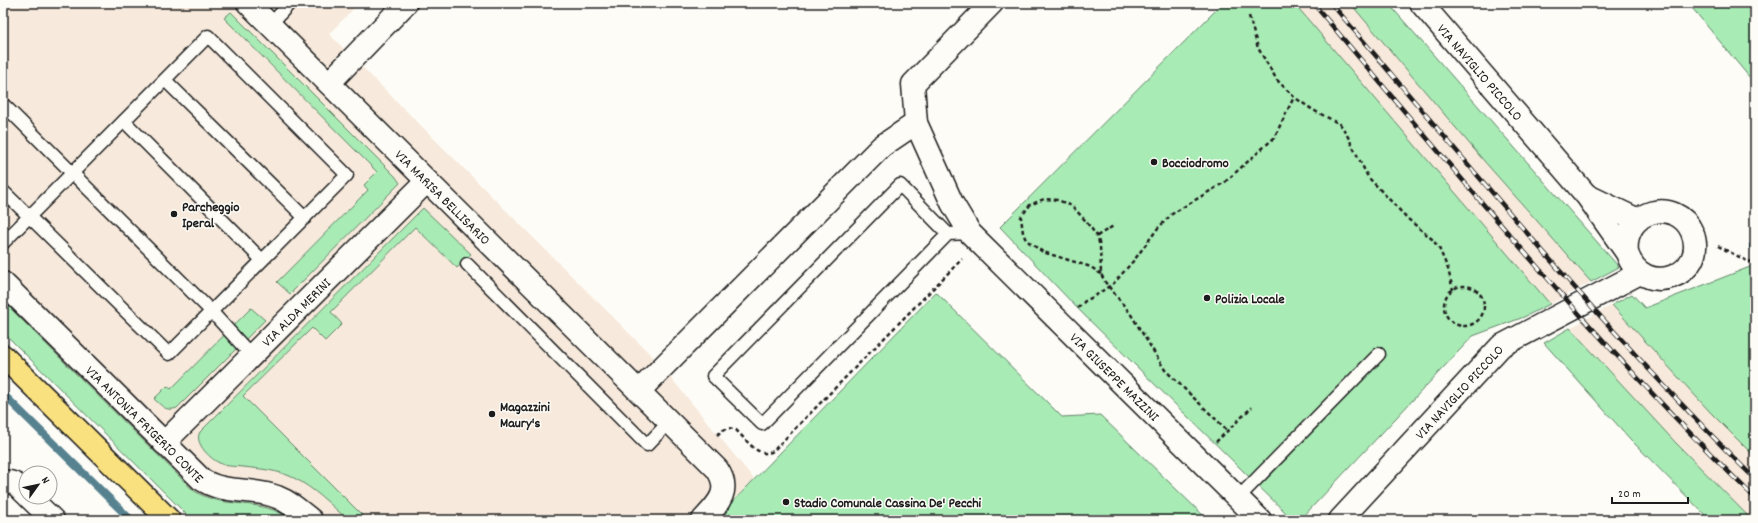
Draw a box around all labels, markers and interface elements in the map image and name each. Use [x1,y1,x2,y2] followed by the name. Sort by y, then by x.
[1431,20,1526,126] street label: VIA NAVIGLIO PICCOLO
[389,146,494,250] street label: VIA MARISA BELLISARIO
[1162,154,1229,174] place label: Bocciodromo
[1149,157,1159,167] marker: Bocciodromo
[182,198,239,234] place label: Parcheggio Iperal
[169,209,179,219] marker: Parcheggio Iperal
[258,274,337,352] street label: VIA ALDA MERINI
[1215,290,1285,310] place label: Polizia Locale
[1202,293,1212,303] marker: Polizia Locale
[1064,329,1163,427] street label: VIA GIUSEPPE MAZZINI
[1411,341,1509,445] street label: VIA NAVIGLIO PICCOLO
[80,362,208,489] street label: VIA ANTONIA FRIGERIO CONTE
[500,398,550,434] place label: Magazzini Maury's
[487,409,497,419] marker: Magazzini Maury's
[18,465,58,505] north arrow
[37,474,53,488] text: N
[1612,479,1688,505] scale bar
[1618,486,1641,503] text: 20 m
[794,494,982,514] place label: Stadio Comunale Cassina De' Pecchi
[781,497,791,507] marker: Stadio Comunale Cassina De' Pecchi

